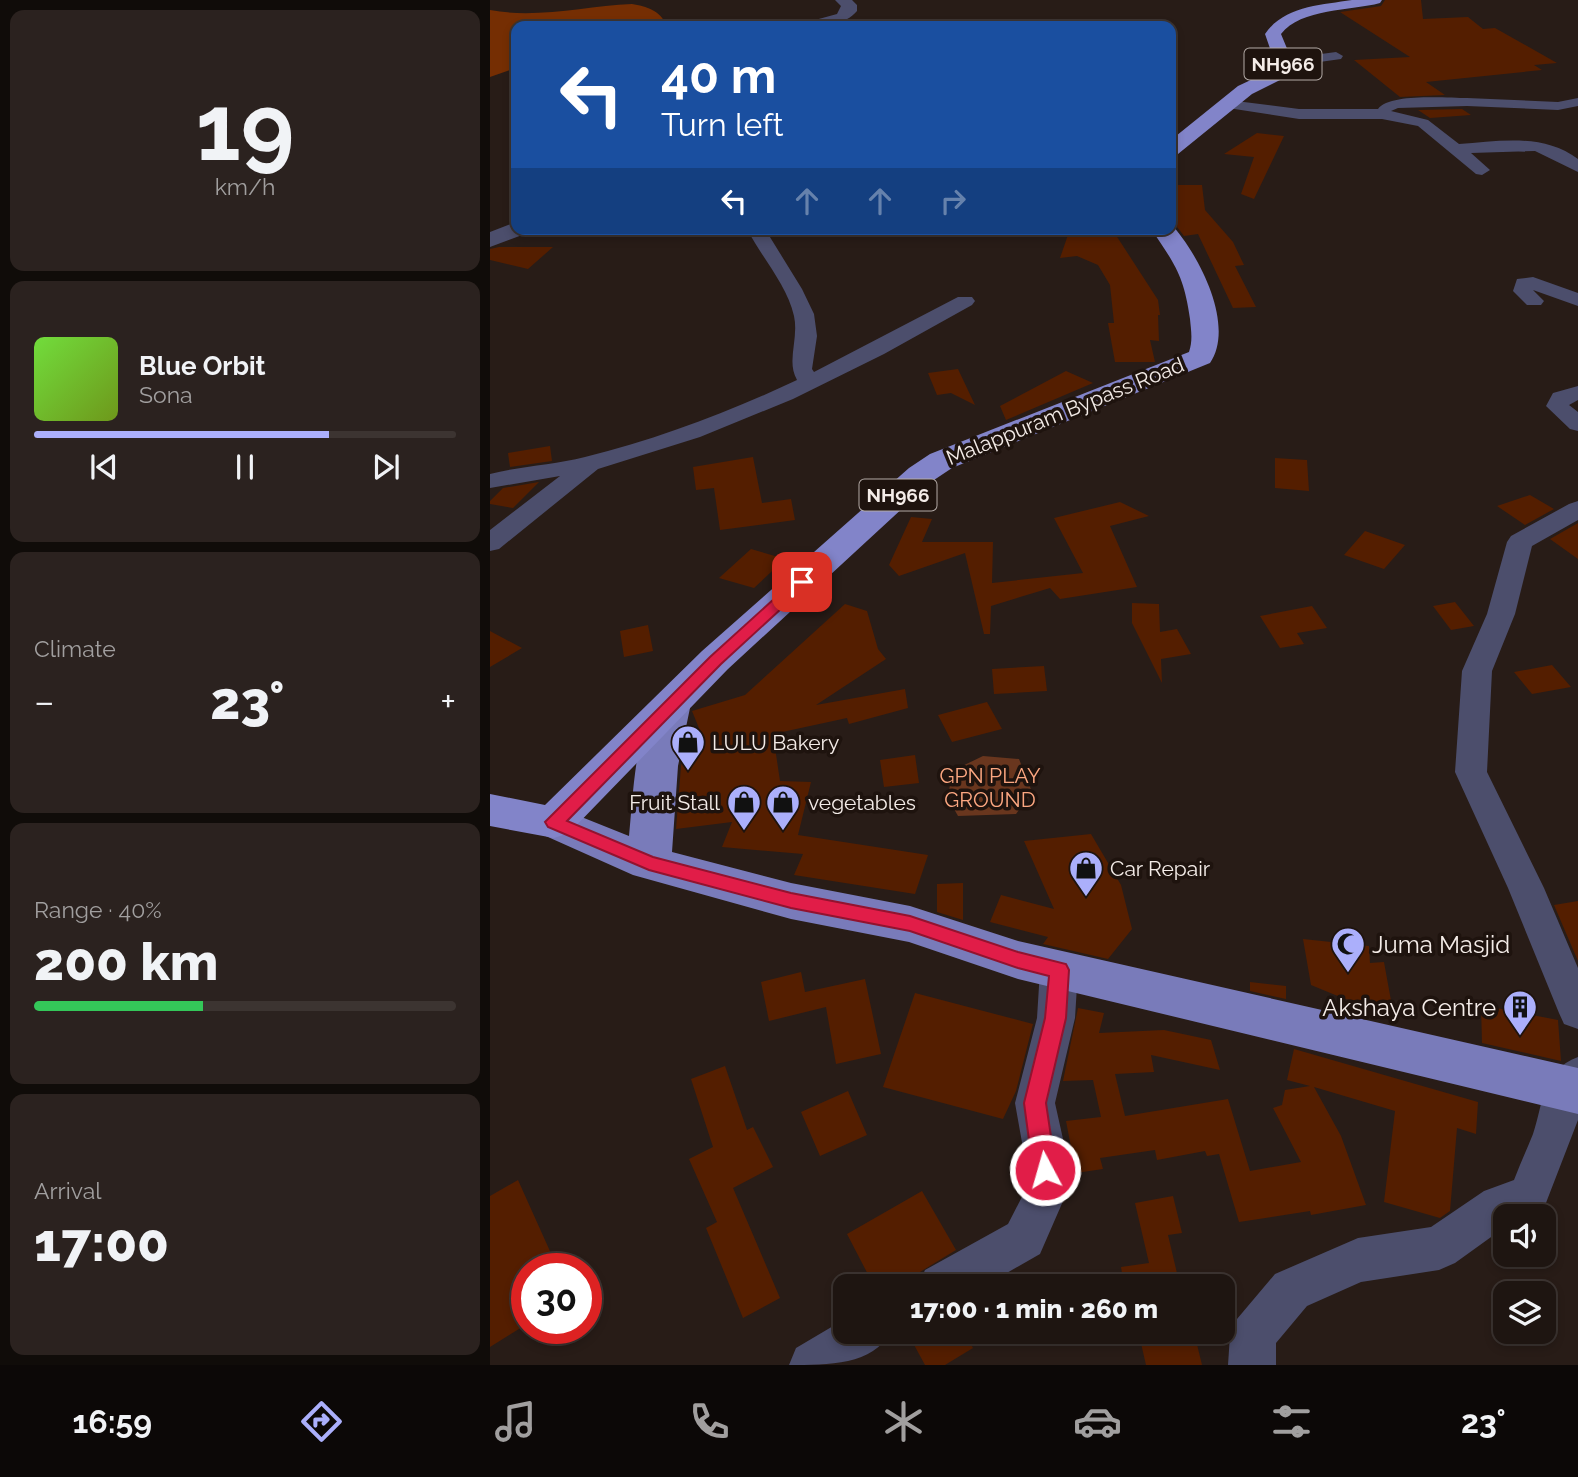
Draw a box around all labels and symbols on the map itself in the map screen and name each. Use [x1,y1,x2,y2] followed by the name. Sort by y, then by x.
[1244,48,1322,80] road number: NH966
[942,352,1188,470] street label: Malappuram Bypass Road
[860,480,936,510] road number: NH966
[772,552,832,612] pin
[669,723,707,772] shop icon: LULU Bakery
[712,730,839,755] place label: LULU Bakery
[939,763,1041,812] park label: GPN PLAY GROUND
[725,783,763,832] shop icon: Fruit Stall
[764,783,802,832] shop icon: vegetables
[629,790,720,815] place label: Fruit Stall
[808,790,916,815] place label: vegetables
[1067,849,1105,898] shop icon: Car Repair
[1110,856,1211,881] place label: Car Repair
[1329,925,1367,974] mosque icon: Juma Masjid
[1372,930,1510,959] place label: Juma Masjid
[1501,988,1539,1037] building icon: Akshaya Centre
[1322,993,1496,1022] place label: Akshaya Centre
[1008,1133,1082,1207] position arrow
[511,1253,602,1344] speed limit sign: 30

